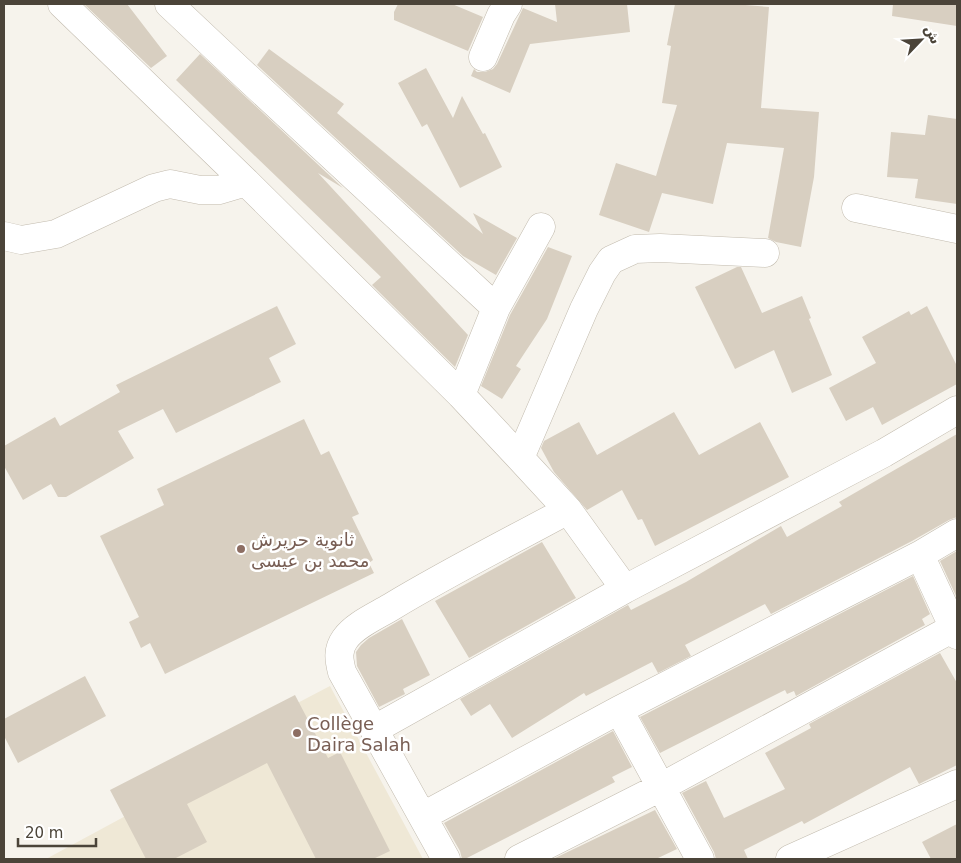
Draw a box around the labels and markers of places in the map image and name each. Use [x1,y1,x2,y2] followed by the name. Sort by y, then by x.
[251,529,370,572] place label: ثانوية حريرش محمد بن عيسى
[235,543,247,555] marker: ثانوية حريرش محمد بن عيسى
[307,713,411,755] place label: Collège Daira Salah
[291,727,303,739] marker: Collège Daira Salah

